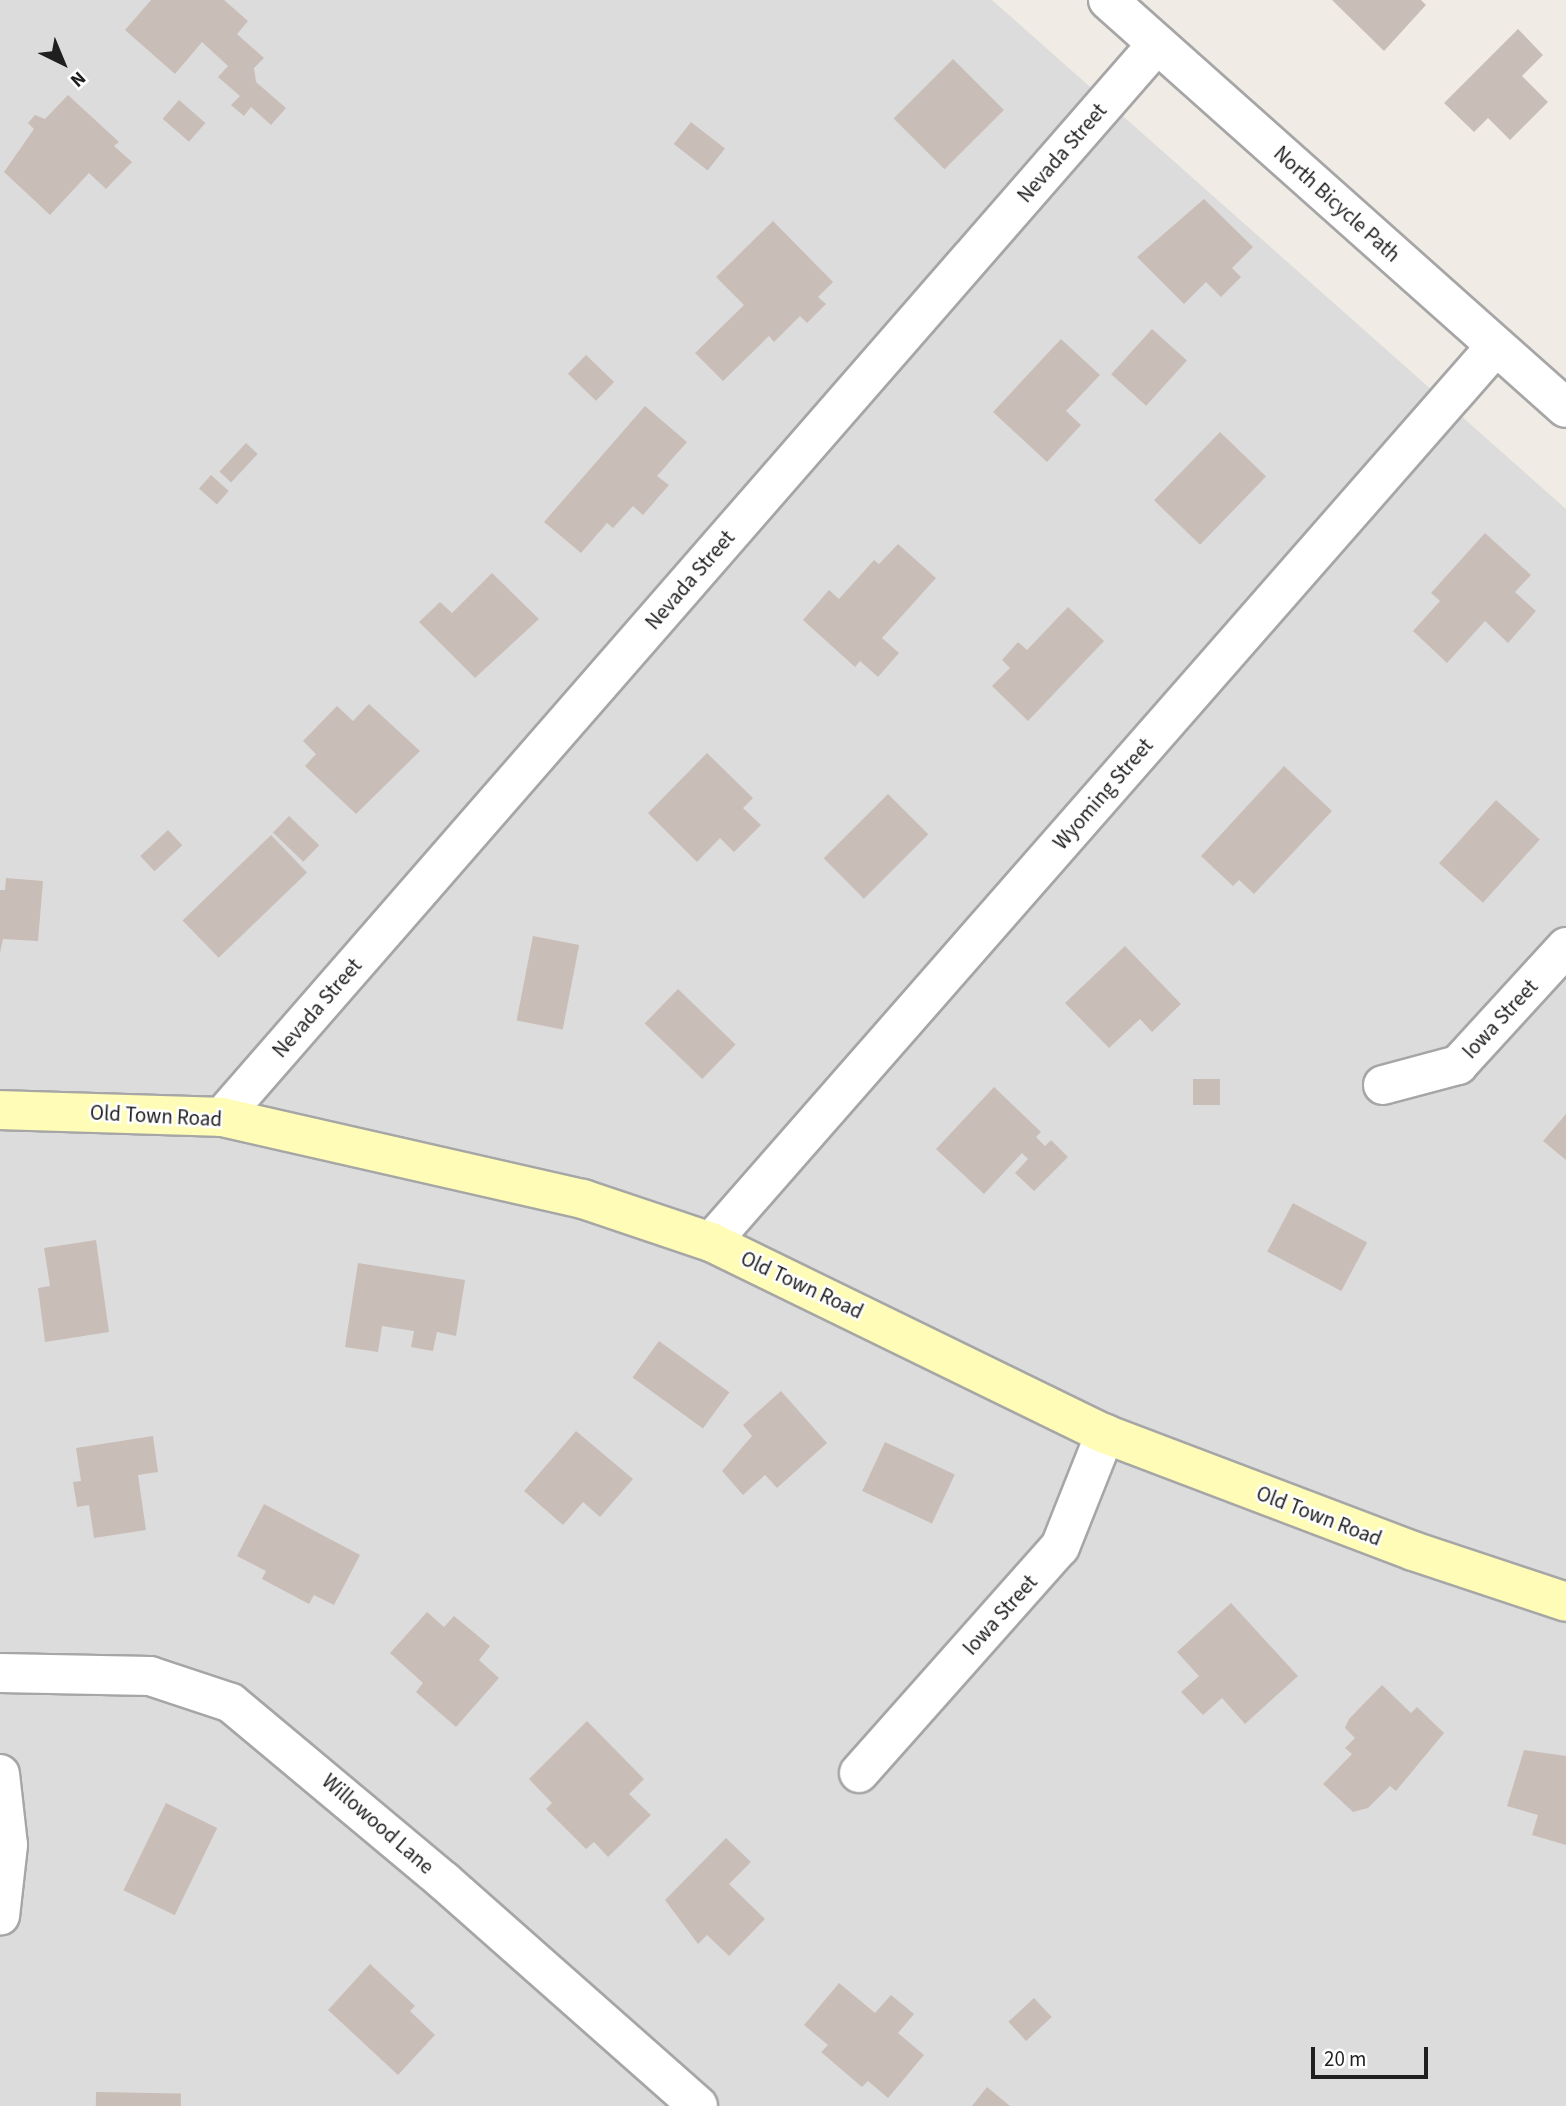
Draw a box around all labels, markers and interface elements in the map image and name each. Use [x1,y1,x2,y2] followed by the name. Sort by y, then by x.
[28,28,98,98] north arrow
[64,65,91,93] text: N
[1012,98,1112,208] street label: Nevada Street
[1269,141,1405,267] street label: North Bicycle Path
[640,525,740,635] street label: Nevada Street
[1048,733,1158,855] street label: Wyoming Street
[267,953,367,1063] street label: Nevada Street
[1457,974,1543,1064] street label: Iowa Street
[89,1100,223,1132] street label: Old Town Road
[737,1246,867,1324] street label: Old Town Road
[1253,1481,1385,1551] street label: Old Town Road
[957,1570,1043,1660] street label: Iowa Street
[317,1769,439,1879] street label: Willowood Lane
[1314,2032,1431,2076] scale bar
[1324,2044,1366,2074] text: 20 m

